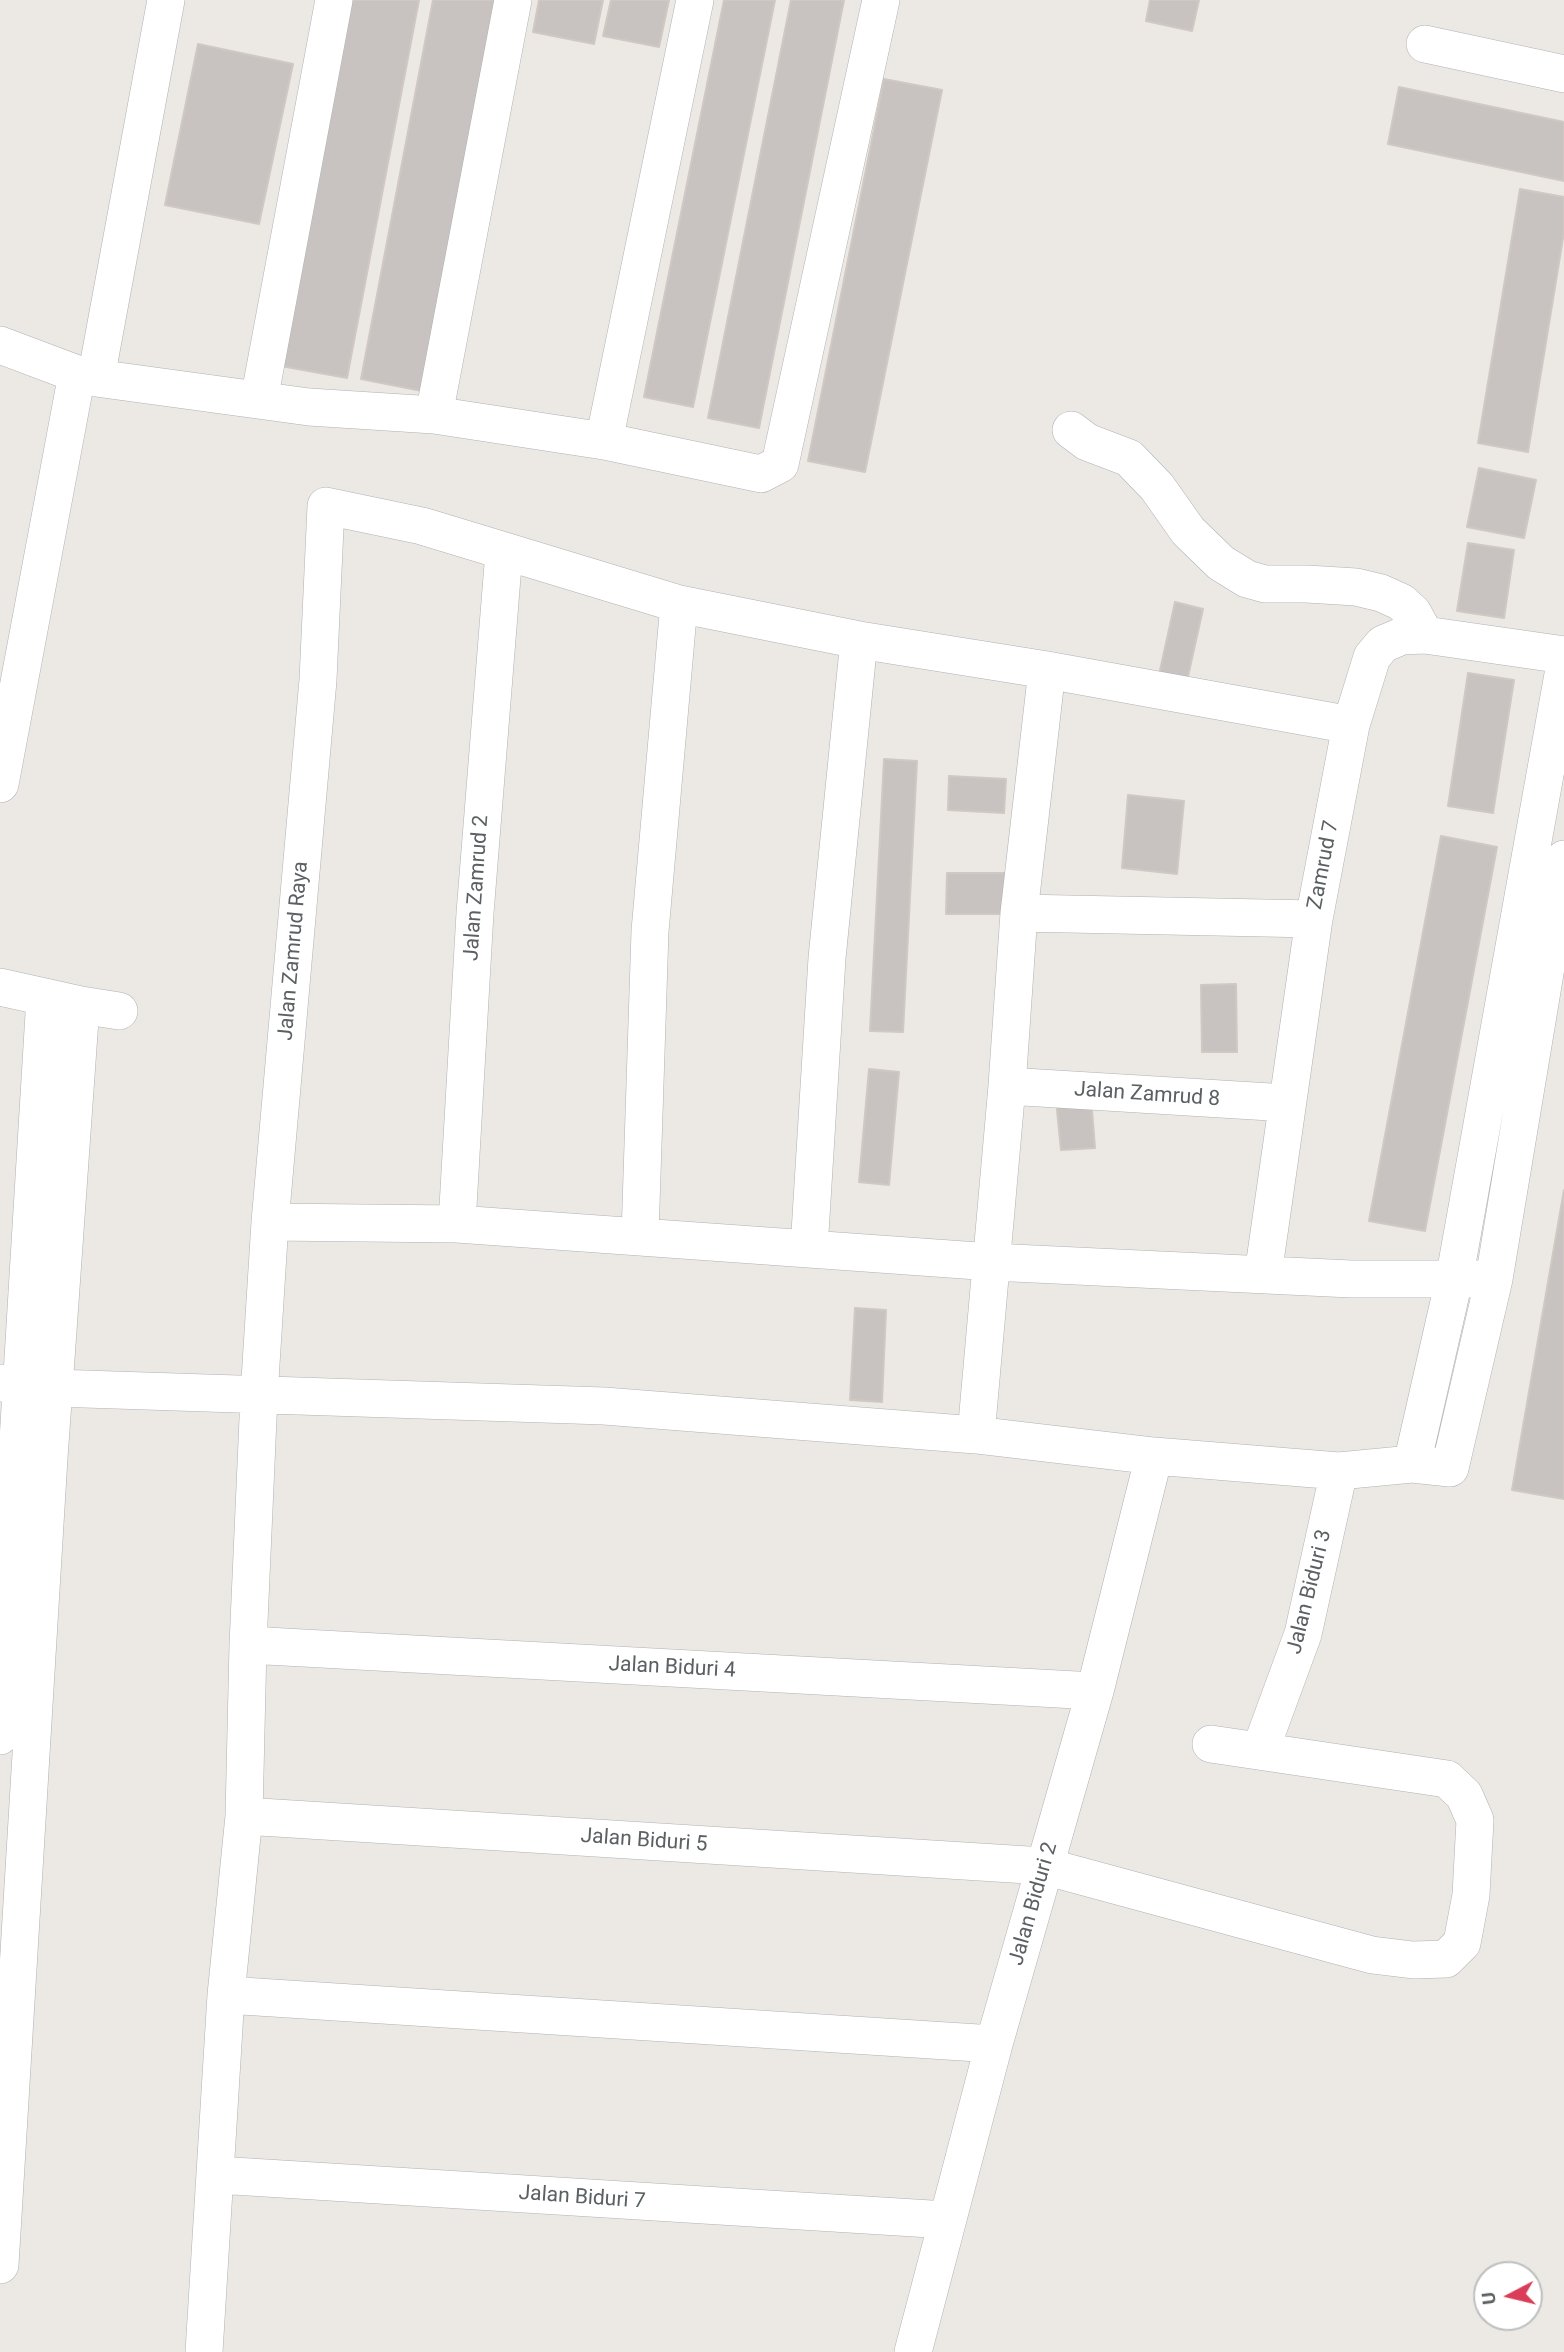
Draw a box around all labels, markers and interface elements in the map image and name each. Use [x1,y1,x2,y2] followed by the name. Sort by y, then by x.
[459,814,495,962] street label: Jalan Zamrud 2
[1303,818,1345,912] street label: Zamrud 7
[274,860,314,1042] street label: Jalan Zamrud Raya
[1073,1077,1221,1113] street label: Jalan Zamrud 8
[1282,1527,1338,1657] street label: Jalan Biduri 3
[608,1652,736,1684] street label: Jalan Biduri 4
[580,1824,708,1858] street label: Jalan Biduri 5
[1004,1839,1064,1969] street label: Jalan Biduri 2
[518,2181,646,2215] street label: Jalan Biduri 7
[1473,2261,1543,2331] north arrow
[1476,2291,1501,2306] text: U

